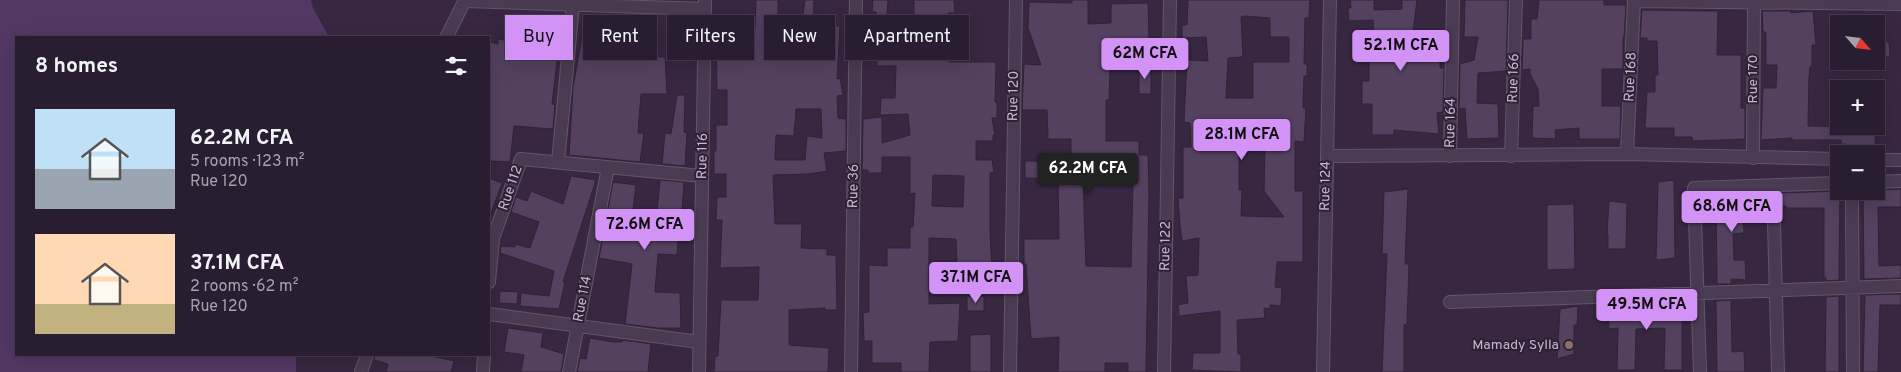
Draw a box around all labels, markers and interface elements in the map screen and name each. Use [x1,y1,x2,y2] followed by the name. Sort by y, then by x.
[505,15,573,60] chip: Buy
[583,15,657,60] chip: Rent
[667,15,754,60] chip: Filters
[764,15,835,60] chip: New
[845,15,969,60] chip: Apartment
[1830,15,1885,70] north arrow
[1830,15,1885,200] map controls
[1344,30,1458,72] pin: 52.1M CFA
[1363,36,1439,56] text: 52.1M CFA
[1099,38,1191,80] pin: 62M CFA
[1112,44,1178,64] text: 62M CFA
[442,52,470,80] icon: filters
[1621,52,1641,102] street label: Rue 168
[35,53,118,80] text: 8 homes
[1505,53,1523,103] street label: Rue 166
[1745,55,1762,103] street label: Rue 170
[1005,71,1023,121] street label: Rue 120
[1830,80,1885,135] button: +
[1442,98,1460,148] street label: Rue 164
[1185,119,1299,161] pin: 28.1M CFA
[190,125,294,152] text: 62.2M CFA
[1204,125,1280,145] text: 28.1M CFA
[75,129,135,189] icon: home
[694,133,712,179] street label: Rue 116
[1830,145,1885,200] button: −
[190,152,305,172] text: 5 rooms · 123 m²
[1031,152,1145,195] pin: 62.2M CFA
[1049,159,1127,179] text: 62.2M CFA
[1317,161,1335,211] street label: Rue 124
[495,163,527,213] street label: Rue 112
[845,164,863,208] street label: Rue 36
[190,172,248,192] text: Rue 120
[1675,190,1789,233] pin: 68.6M CFA
[1693,197,1771,217] text: 68.6M CFA
[588,208,702,251] pin: 72.6M CFA
[606,215,684,235] text: 72.6M CFA
[1157,221,1175,271] street label: Rue 122
[190,250,284,277] text: 37.1M CFA
[75,254,135,314] icon: home
[919,262,1033,304] pin: 37.1M CFA
[940,268,1012,288] text: 37.1M CFA
[570,275,596,323] street label: Rue 114
[190,277,298,297] text: 2 rooms · 62 m²
[1590,288,1704,331] pin: 49.5M CFA
[1607,295,1687,315] text: 49.5M CFA
[190,297,248,317] text: Rue 120
[1472,337,1559,354] place label: Mamady Sylla
[1563,339,1575,351] marker: Mamady Sylla

